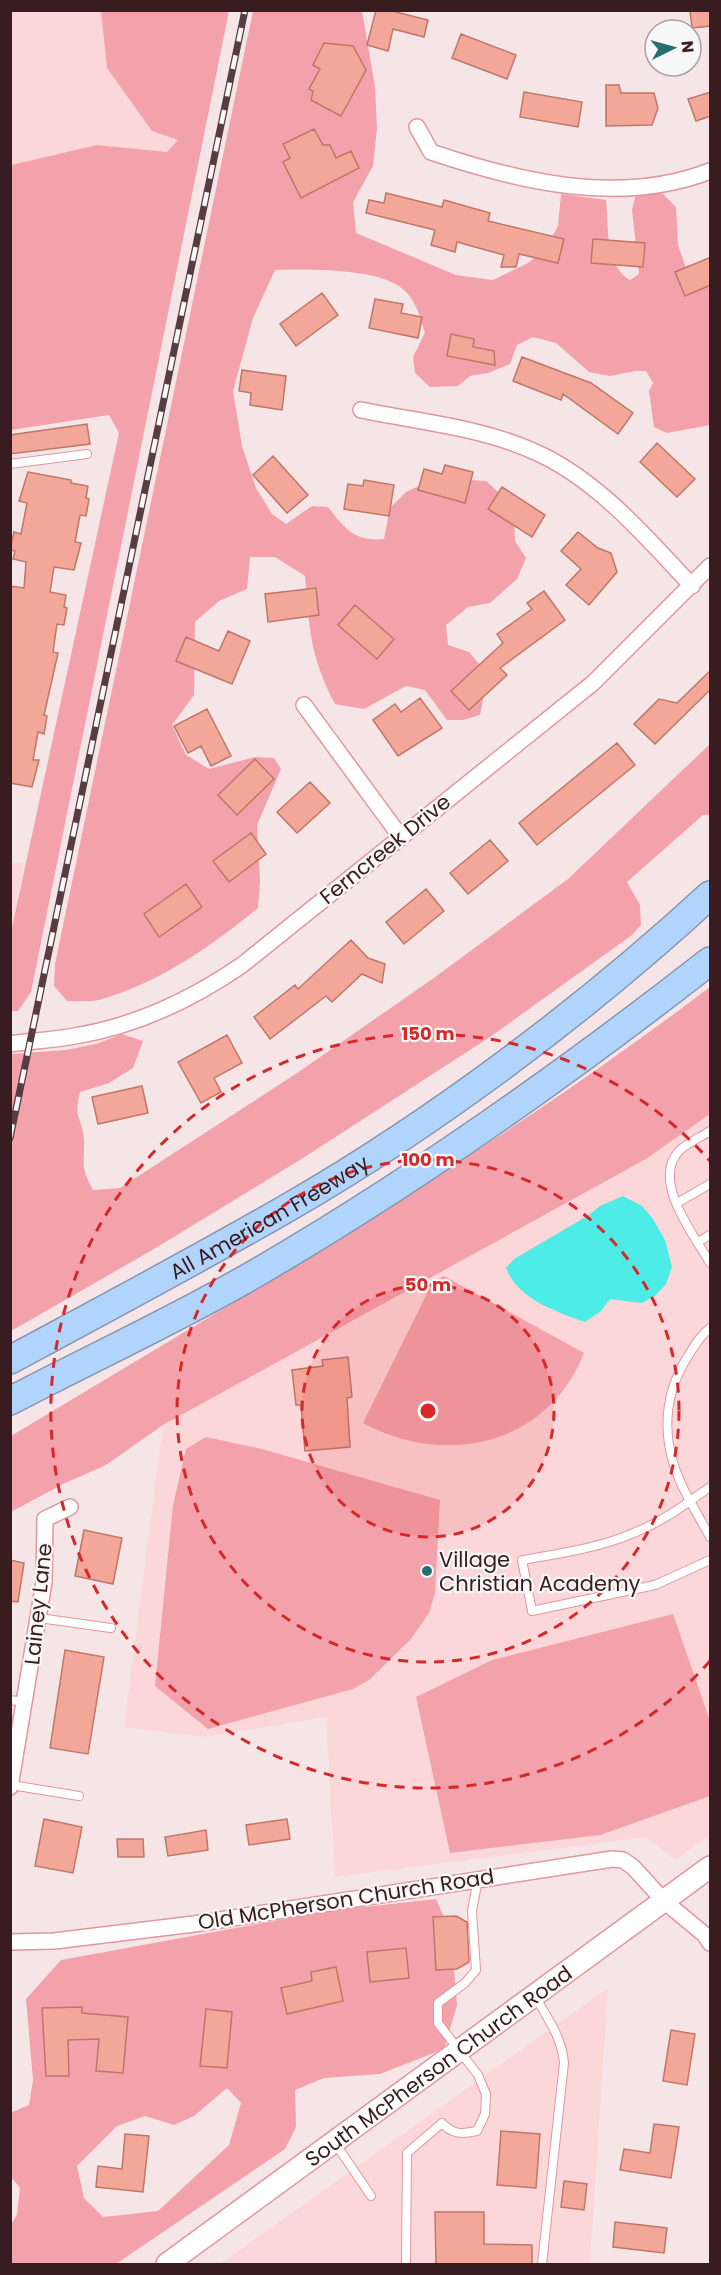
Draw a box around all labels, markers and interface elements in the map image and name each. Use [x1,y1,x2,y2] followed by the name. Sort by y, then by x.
[643,18,703,78] north arrow
[675,40,699,54] text: N
[313,787,457,911] street label: Ferncreek Drive
[401,1021,455,1046] text: 150 m
[401,1147,455,1172] text: 100 m
[164,1148,374,1286] street label: All American Freeway
[405,1272,451,1297] text: 50 m
[418,1401,438,1421] centre of rings
[17,1542,59,1666] street label: Lainey Lane
[439,1545,641,1598] place label: Village Christian Academy
[420,1564,434,1578] marker: Village Christian Academy
[196,1861,496,1937] street label: Old McPherson Church Road
[299,1958,578,2173] street label: South McPherson Church Road

